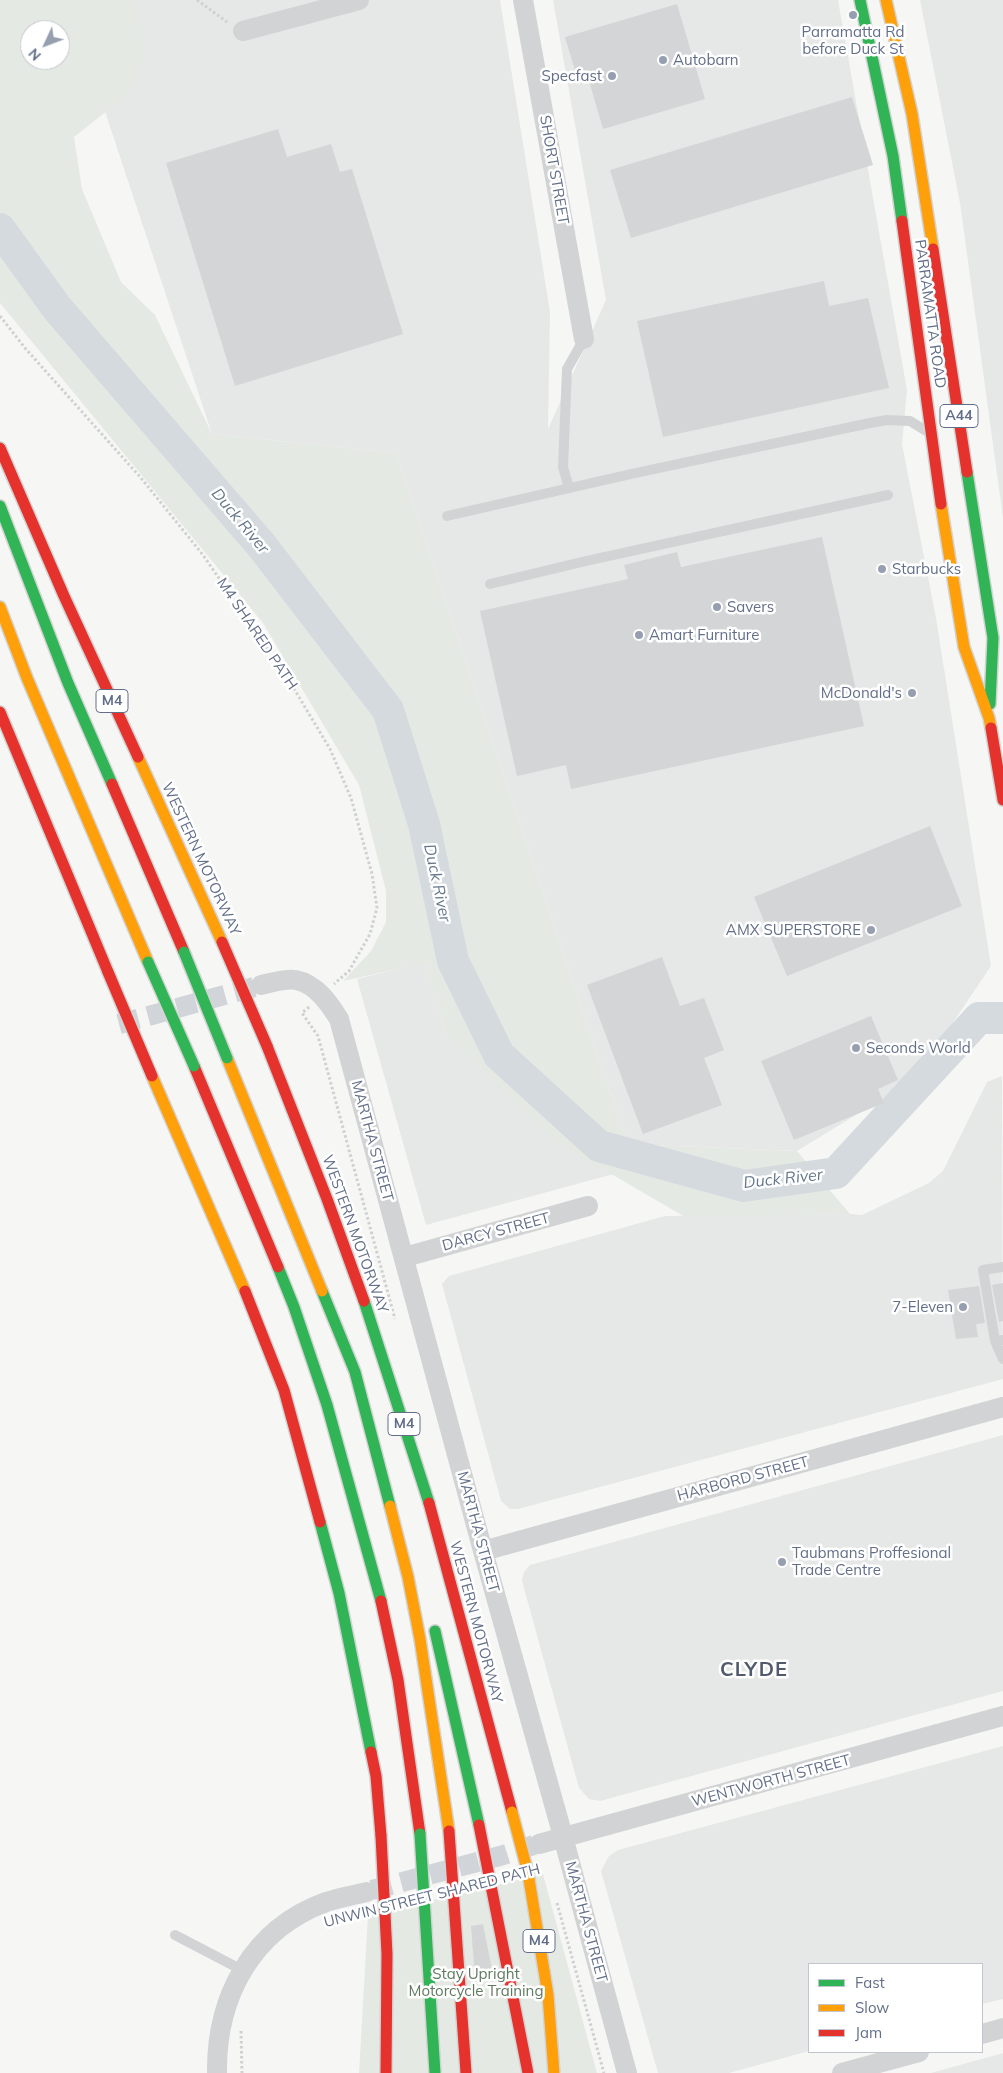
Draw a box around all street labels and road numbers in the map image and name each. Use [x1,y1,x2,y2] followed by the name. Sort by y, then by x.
[536,114,572,226] street label: SHORT STREET
[911,238,949,390] street label: PARRAMATTA ROAD
[940,404,978,428] road number: A44
[213,575,301,693] street label: M4 SHARED PATH
[96,689,128,712] road number: M4
[158,780,244,938] street label: WESTERN MOTORWAY
[347,1079,397,1203] street label: MARTHA STREET
[318,1153,392,1315] street label: WESTERN MOTORWAY
[440,1209,552,1255] street label: DARCY STREET
[388,1412,420,1436] road number: M4
[675,1453,811,1505] street label: HARBORD STREET
[453,1470,503,1594] street label: MARTHA STREET
[446,1539,506,1705] street label: WESTERN MOTORWAY
[690,1751,852,1811] street label: WENTWORTH STREET
[322,1860,542,1932] street label: UNWIN STREET SHARED PATH
[561,1860,611,1984] street label: MARTHA STREET
[523,1930,555,1952] road number: M4

